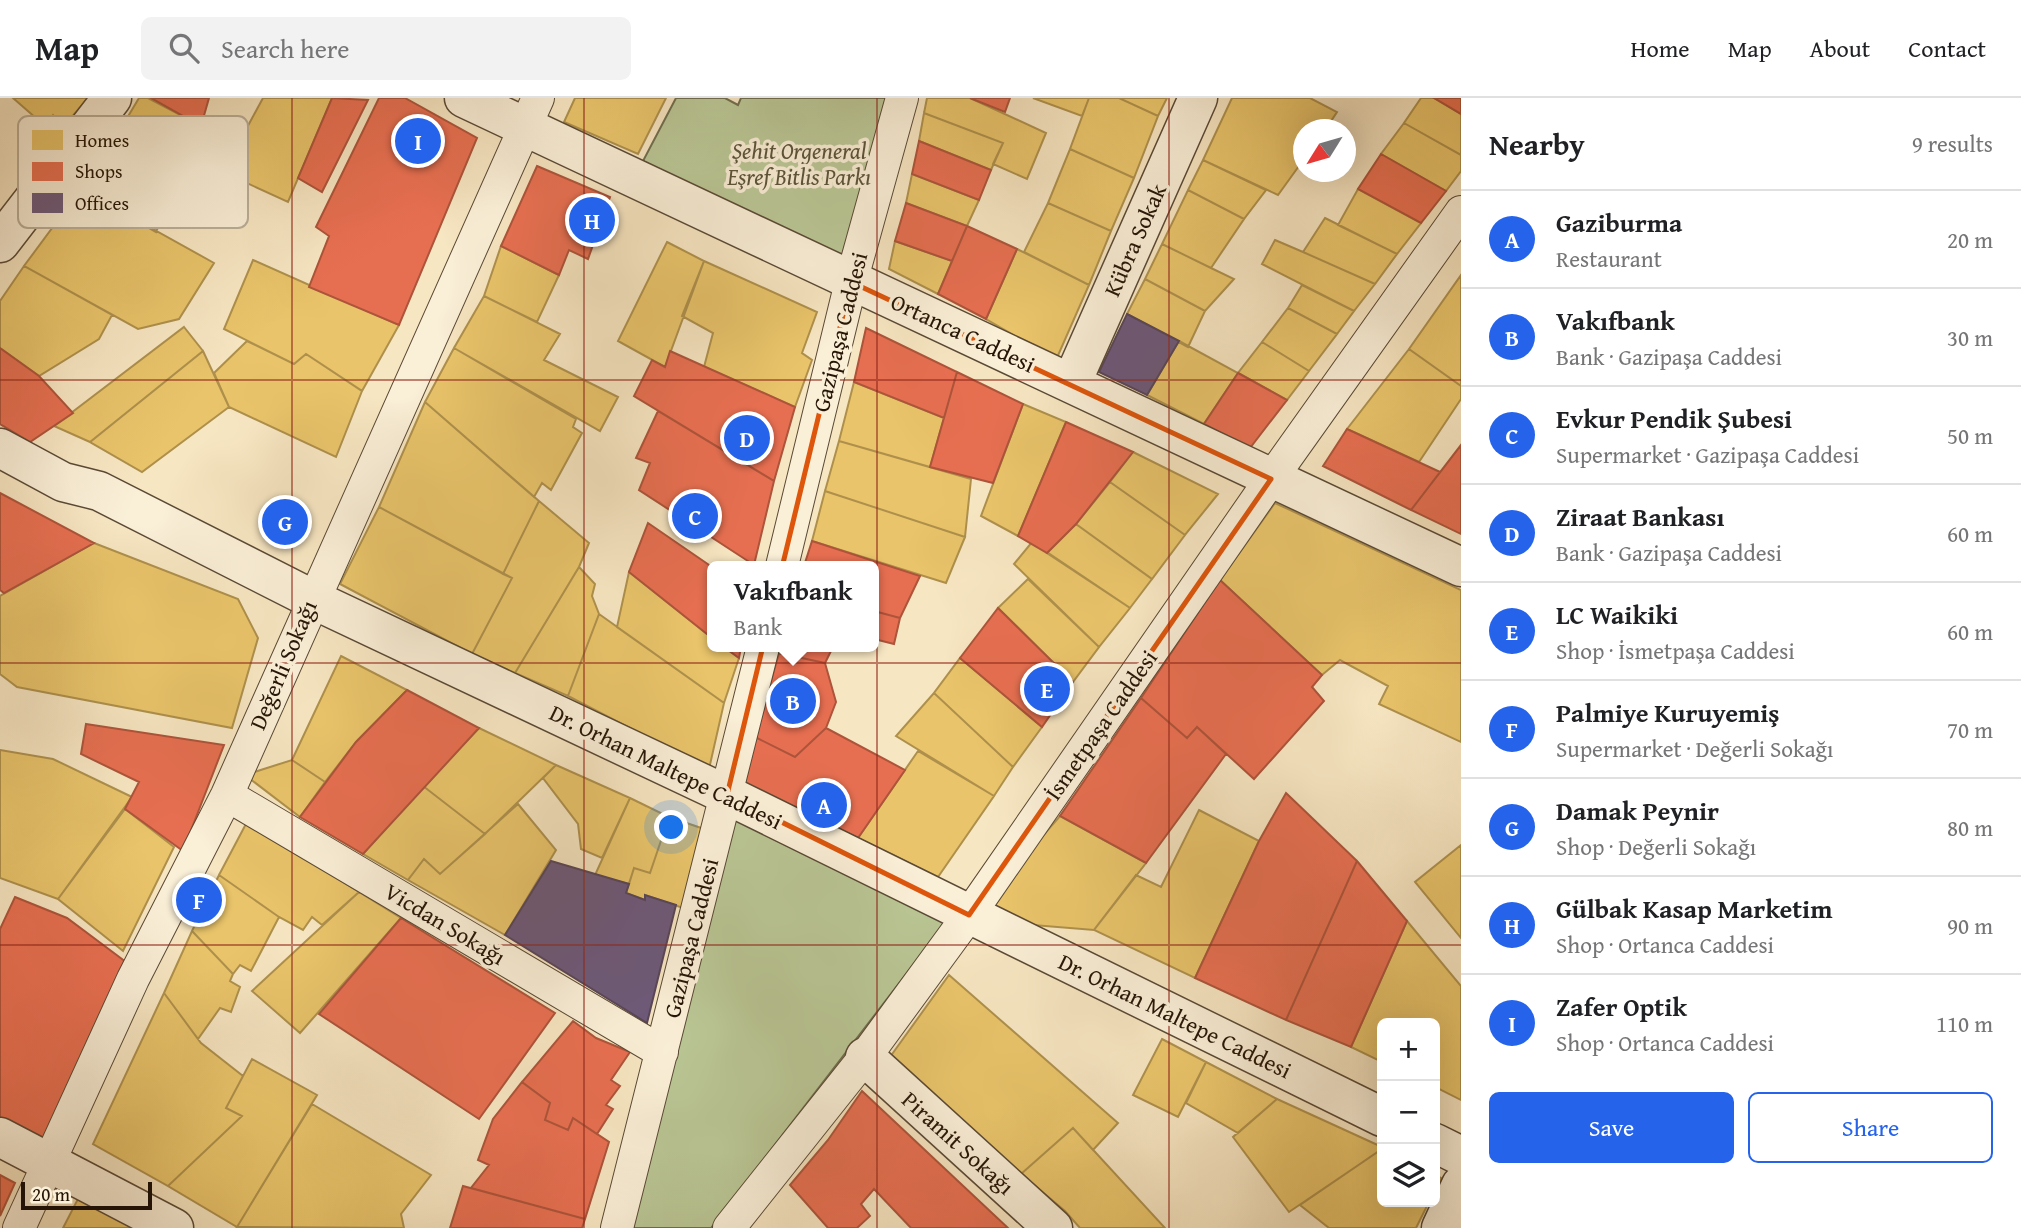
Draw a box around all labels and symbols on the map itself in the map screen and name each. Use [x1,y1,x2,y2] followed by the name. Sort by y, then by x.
[395,115,441,167] pin: I
[18,116,248,228] legend
[1293,119,1356,182] north arrow
[75,126,129,154] text: Homes
[726,134,871,193] park label: Şehit Orgeneral Eşref Bitlis Parkı
[75,157,122,185] text: Shops
[1095,178,1174,301] street label: Kübra Sokak
[75,189,129,217] text: Offices
[569,194,615,246] pin: H
[804,249,875,415] street label: Gazipaşa Caddesi
[886,285,1041,380] street label: Ortanca Caddesi
[724,412,770,464] pin: D
[672,490,718,542] pin: C
[262,496,308,548] pin: G
[240,595,325,735] street label: Değerli Sokağı
[1036,643,1165,806] street label: İsmetpaşa Caddesi
[1024,663,1070,715] pin: E
[770,675,816,727] pin: B
[544,696,788,837] street label: Dr. Orhan Maltepe Caddesi
[801,779,847,831] pin: A
[654,810,688,844] your location
[655,855,726,1021] street label: Gazipaşa Caddesi
[176,874,222,926] pin: F
[378,874,512,973] street label: Vicdan Sokağı
[1053,945,1297,1086] street label: Dr. Orhan Maltepe Caddesi
[895,1083,1022,1202] street label: Piramit Sokağı
[21,1179,152,1211] scale bar

